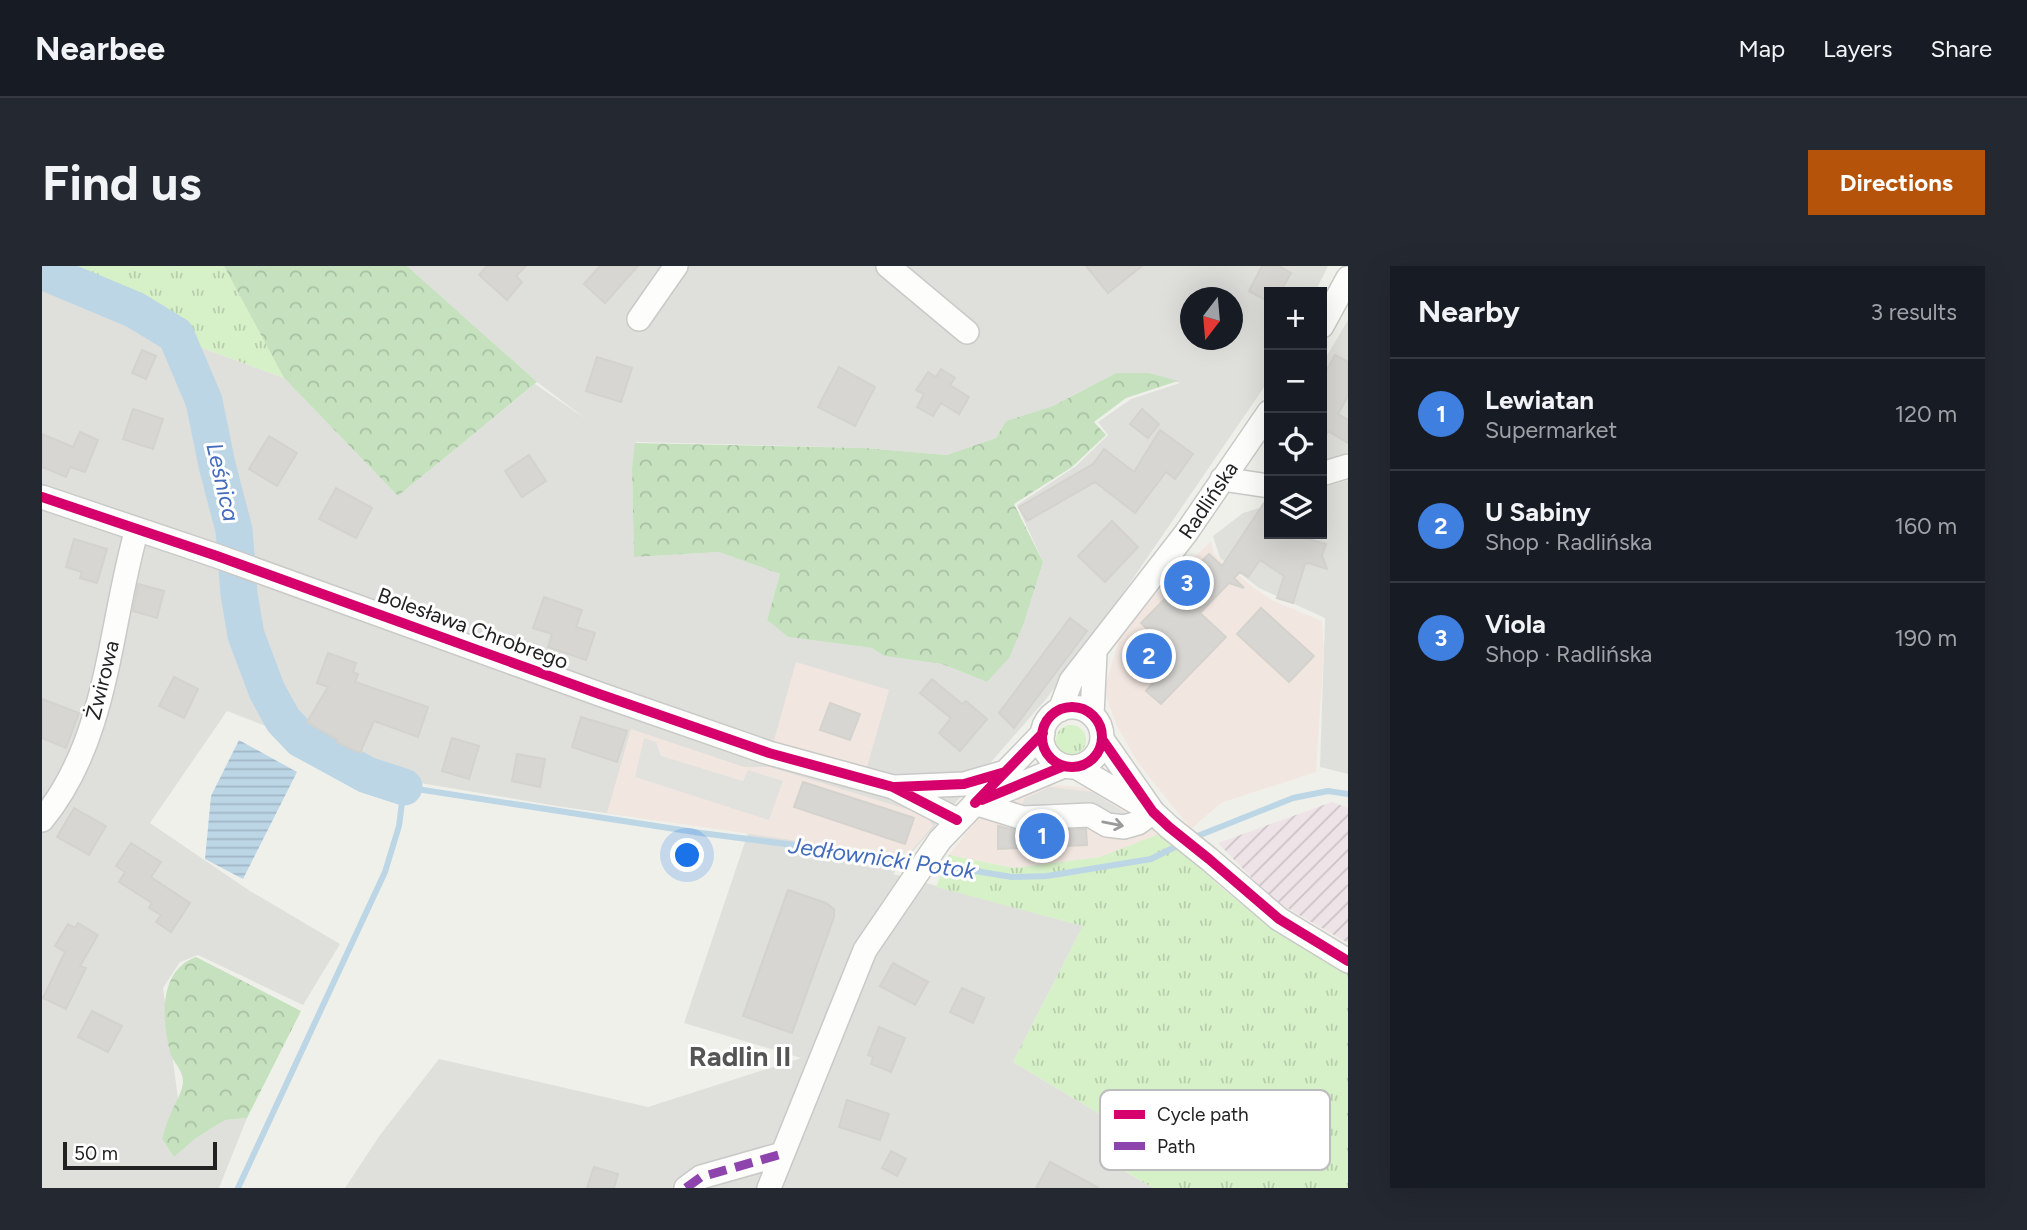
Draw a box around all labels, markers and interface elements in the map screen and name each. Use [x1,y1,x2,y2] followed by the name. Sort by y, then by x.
[35,29,165,68] text: Nearbee
[1738,34,1785,63] text: Map
[1823,34,1892,63] text: Layers
[1930,34,1992,63] text: Share
[1808,150,1985,215] button: Directions
[42,153,201,212] text: Find us
[1180,287,1243,350] north arrow
[1264,287,1327,539] map controls
[1264,287,1327,350] button: +
[1418,293,1520,330] text: Nearby
[1870,298,1957,326] text: 3 results
[1264,350,1327,413] button: −
[1485,384,1594,416] text: Lewiatan
[1436,400,1446,428] text: 1
[1895,400,1957,428] text: 120 m
[1264,413,1327,476] button: locate
[1485,416,1617,444] text: Supermarket
[200,440,246,524] water label: Leśnica
[1173,457,1243,543] street label: Radlińska
[1264,476,1327,539] button: layers
[1485,496,1591,528] text: U Sabiny
[1434,512,1448,540] text: 2
[1894,512,1957,540] text: 160 m
[1485,528,1652,556] text: Shop · Radlińska
[1164,557,1210,609] pin: 3
[374,582,572,674] street label: Bolesława Chrobrego
[1485,608,1546,640] text: Viola
[1435,624,1447,652] text: 3
[1894,624,1957,652] text: 190 m
[1126,630,1172,682] pin: 2
[80,638,124,722] street label: Żwirowa
[1485,640,1652,668] text: Shop · Radlińska
[1019,810,1065,862] pin: 1
[1101,819,1123,832] one-way arrow
[786,831,978,885] water label: Jedłownicki Potok
[670,838,704,872] your location
[689,1039,791,1073] district label: Radlin II
[1100,1090,1330,1170] legend
[1157,1103,1249,1126] text: Cycle path
[1157,1135,1195,1158] text: Path
[63,1139,217,1171] scale bar
[74,1142,118,1165] text: 50 m

